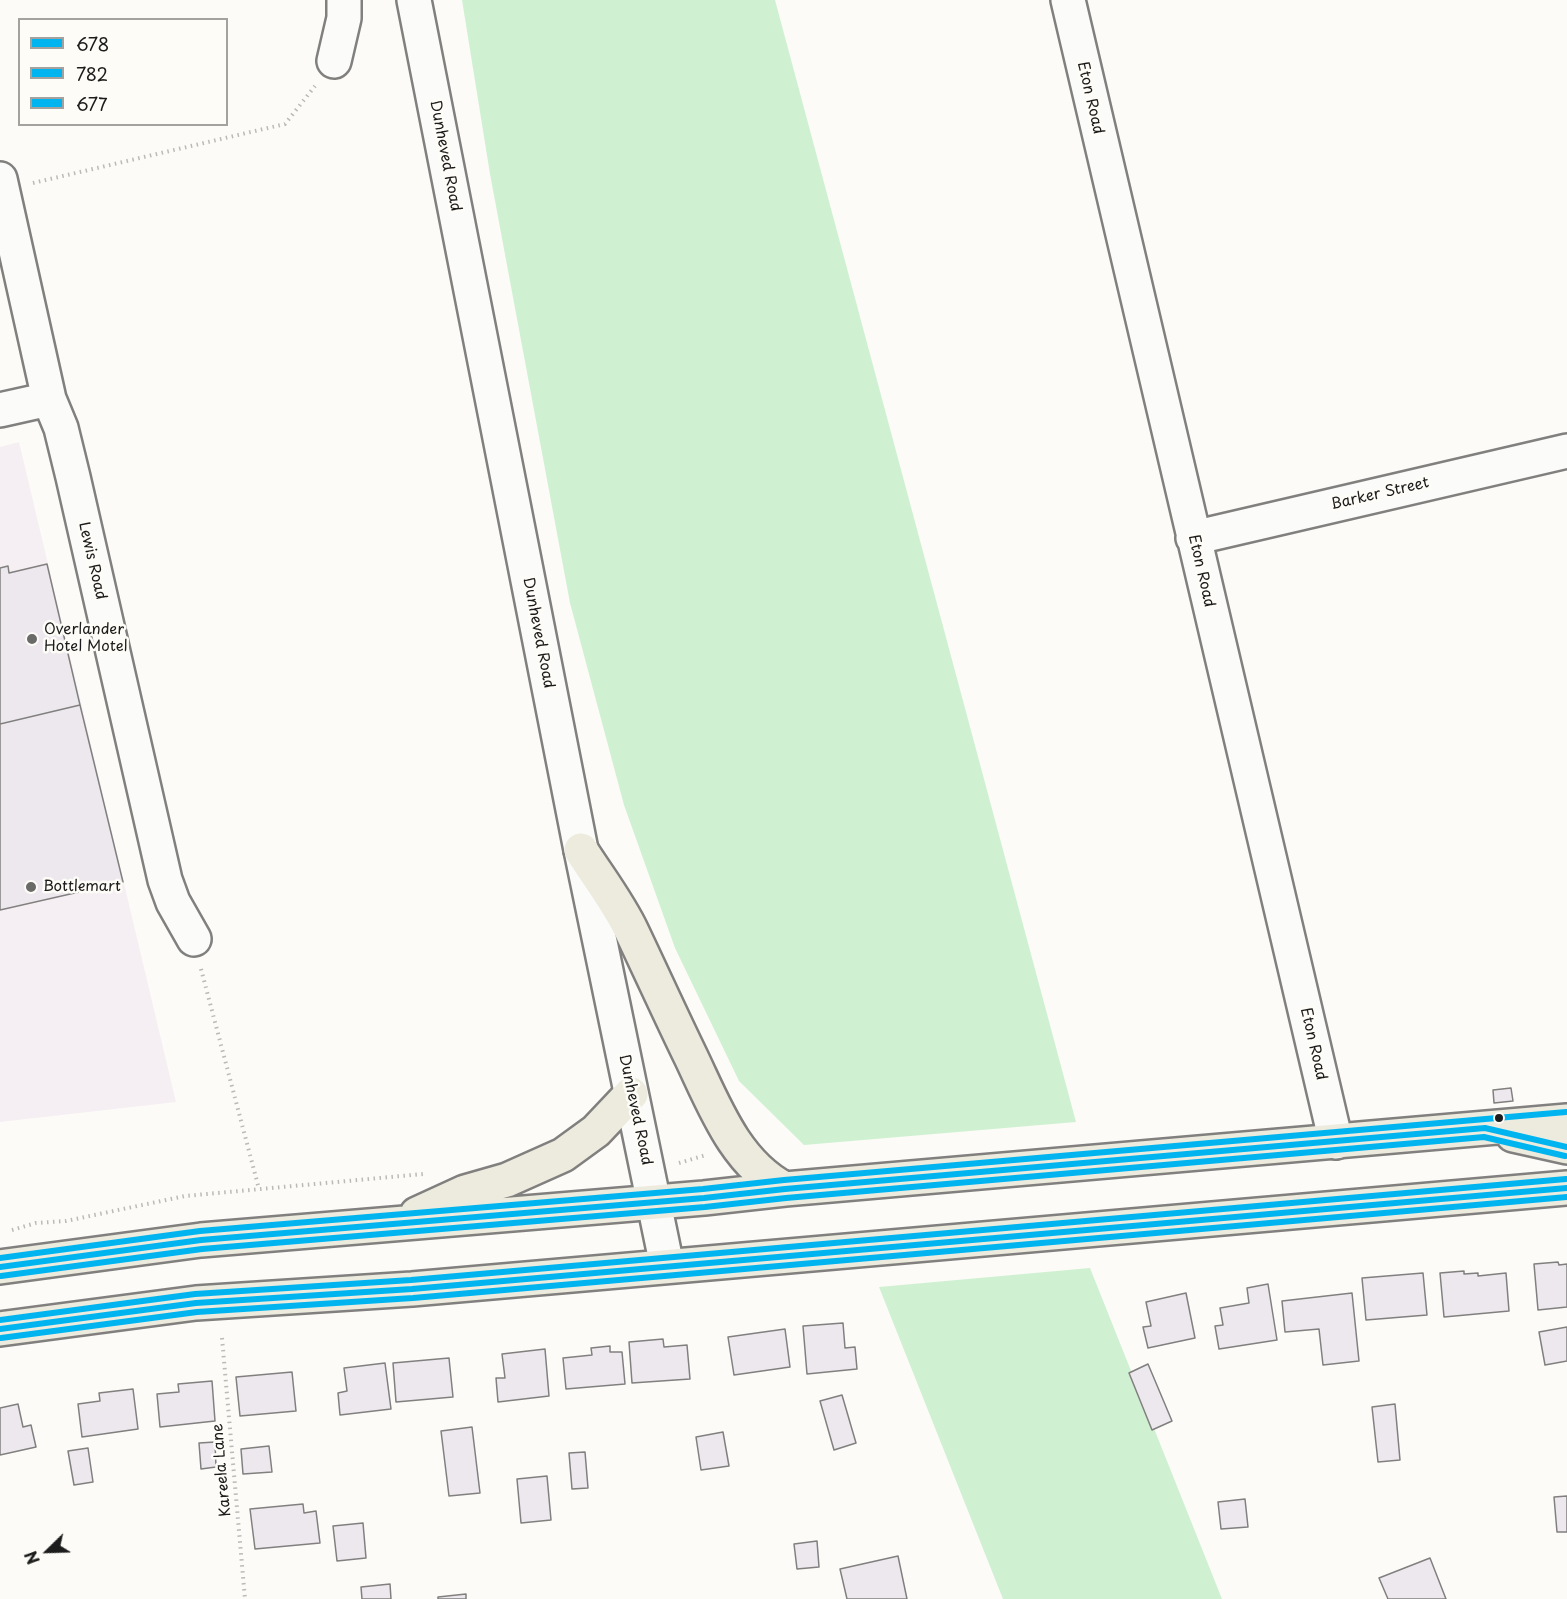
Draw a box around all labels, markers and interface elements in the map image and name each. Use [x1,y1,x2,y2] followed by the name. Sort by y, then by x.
[18,18,228,126] legend
[76,30,109,57] text: 678
[76,60,108,87] text: 782
[1073,60,1107,136] street label: Eton Road
[76,90,108,117] text: 677
[425,99,465,213] street label: Dunheved Road
[1329,474,1431,514] street label: Barker Street
[74,520,110,602] street label: Lewis Road
[1184,533,1218,609] street label: Eton Road
[518,576,558,690] street label: Dunheved Road
[44,621,128,656] place label: Overlander Hotel Motel
[25,632,39,646] marker: Overlander Hotel Motel
[43,878,121,896] place label: Bottlemart
[24,880,38,894] marker: Bottlemart
[1296,1006,1330,1082] street label: Eton Road
[614,1053,656,1167] street label: Dunheved Road
[1493,1112,1505,1124] unlabelled marker
[209,1423,235,1517] street label: Kareela Lane
[18,1521,78,1581] north arrow
[18,1548,45,1569] text: N

